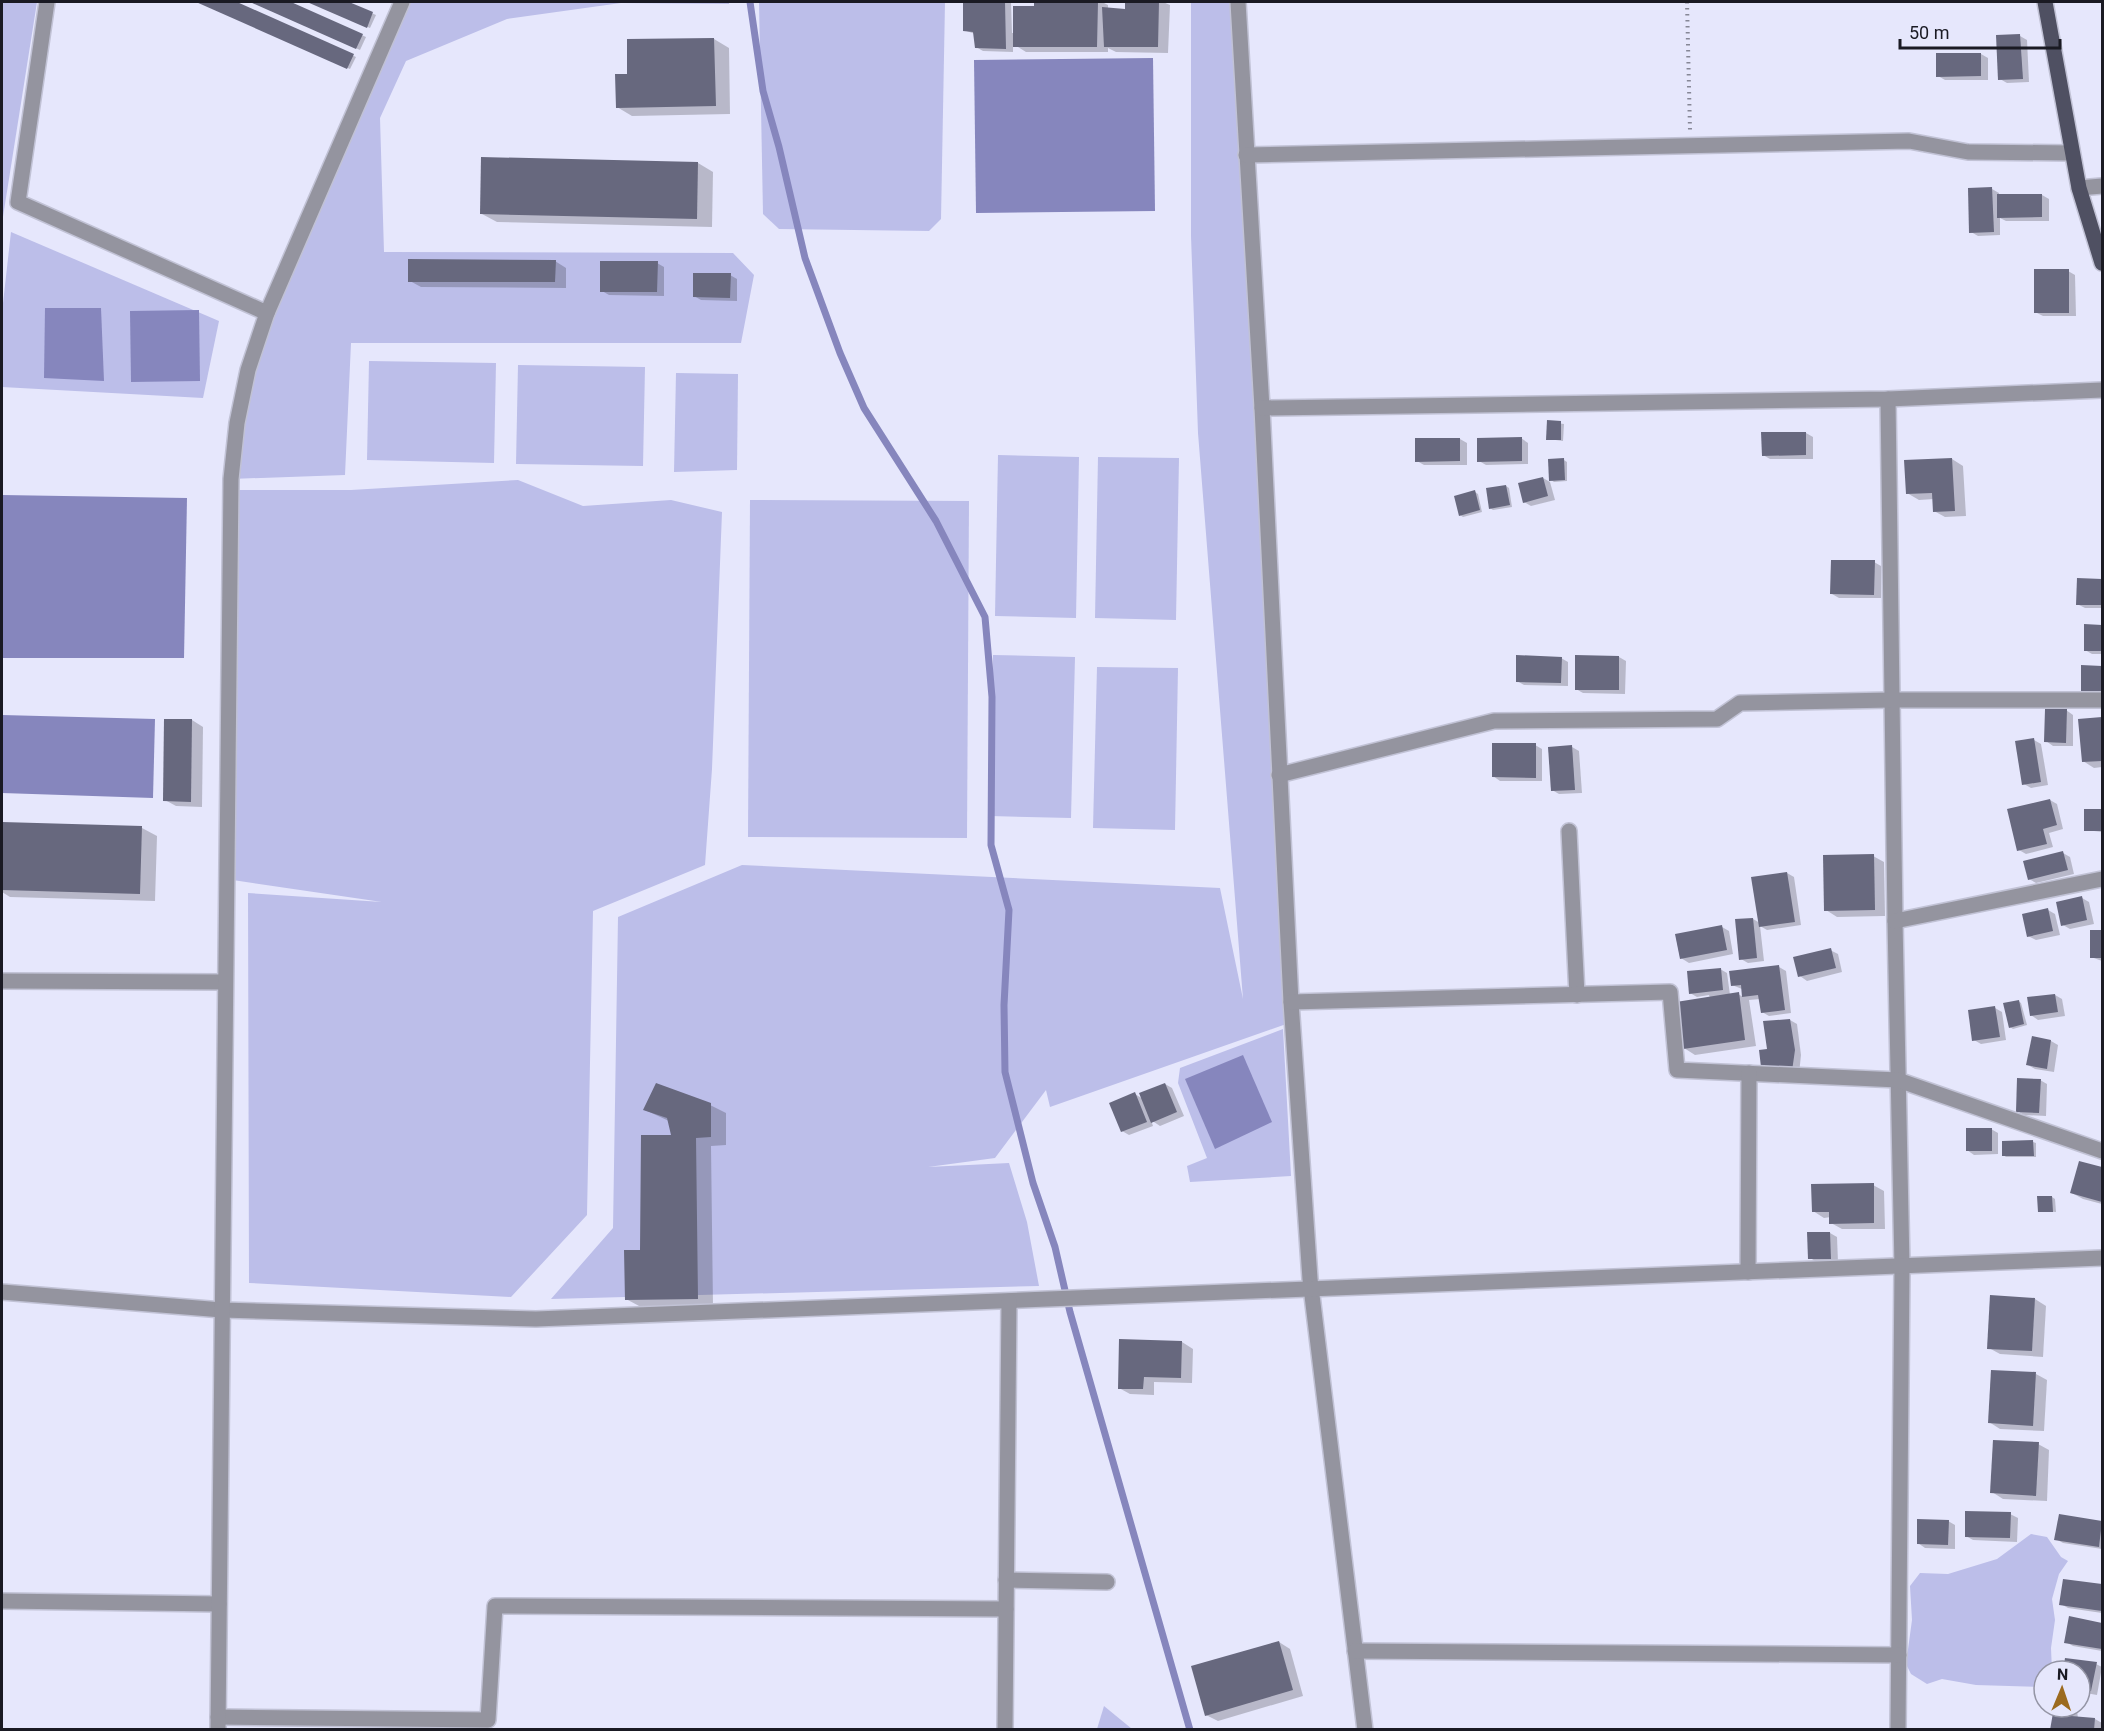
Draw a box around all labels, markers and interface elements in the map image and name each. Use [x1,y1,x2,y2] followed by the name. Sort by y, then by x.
[1900,12,2060,50] scale bar
[1909,22,1949,43] text: 50 m
[2032,1659,2092,1719] north arrow
[2057,1665,2068,1684] text: N

